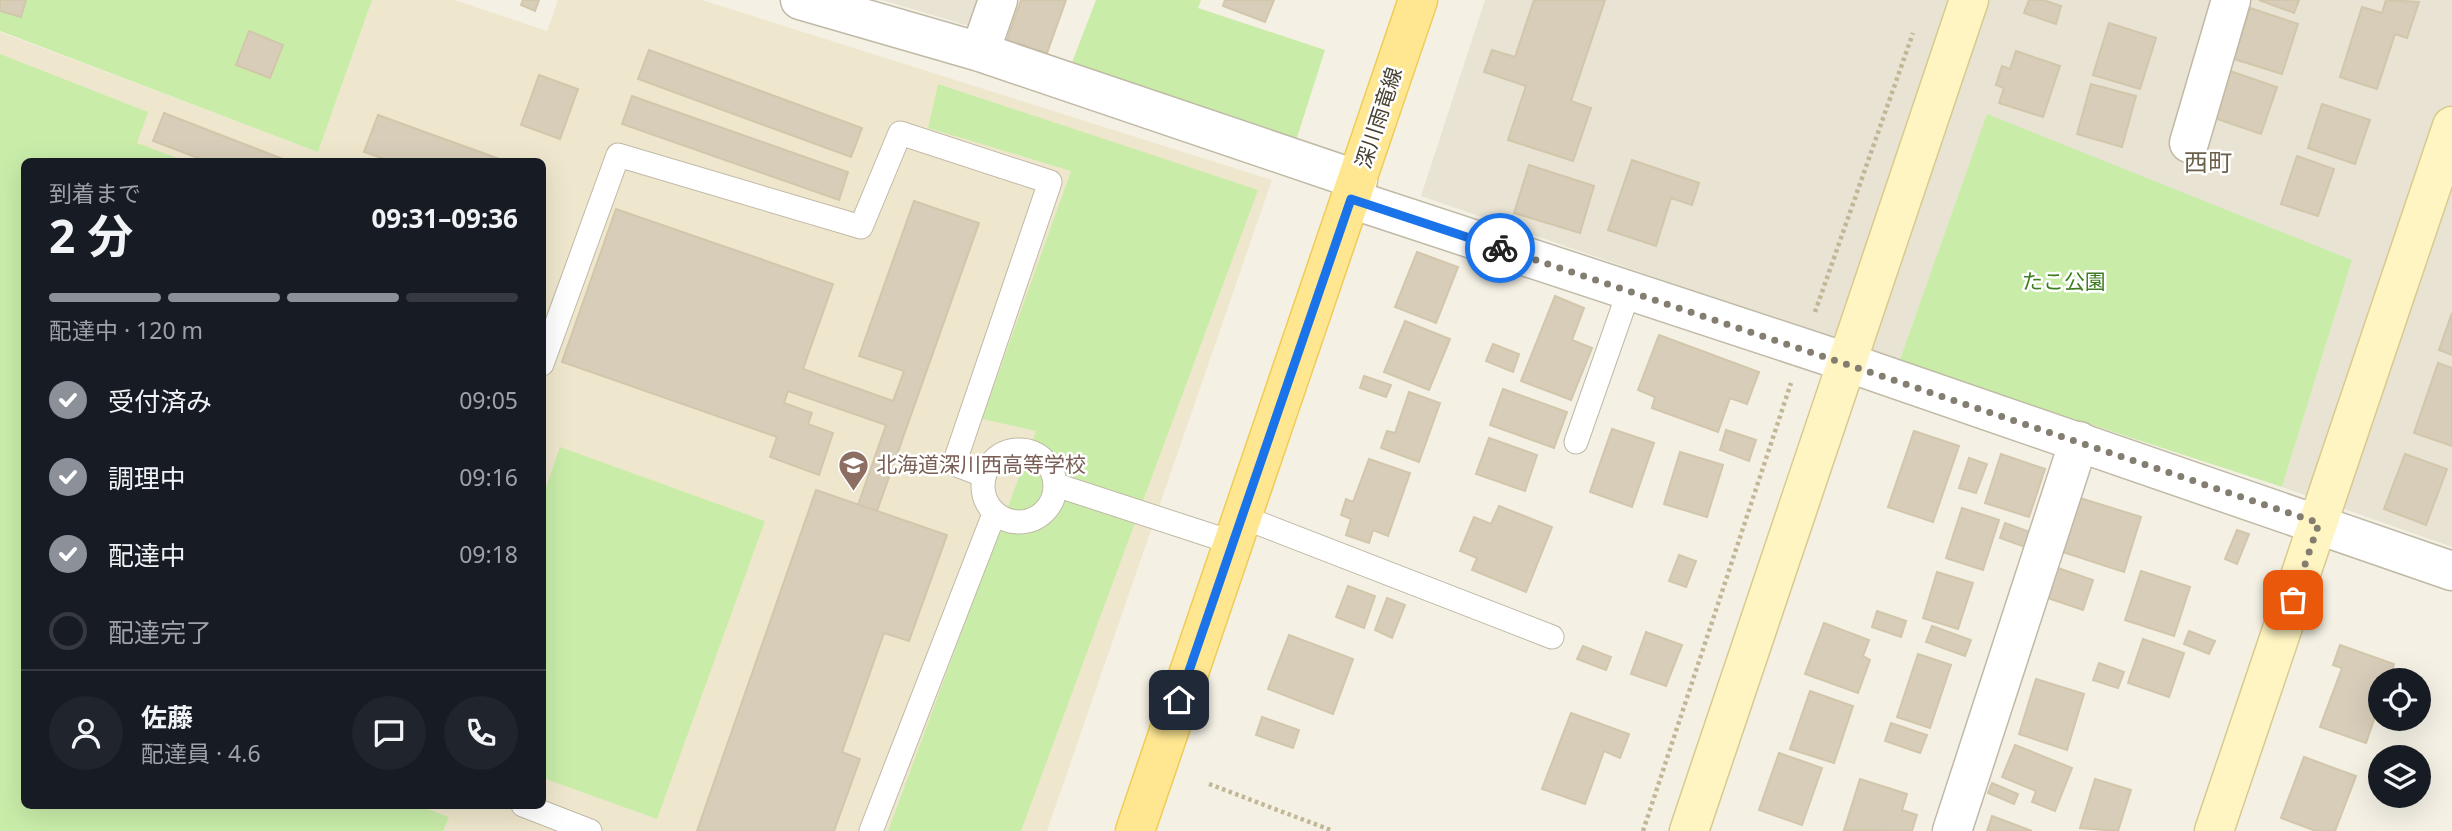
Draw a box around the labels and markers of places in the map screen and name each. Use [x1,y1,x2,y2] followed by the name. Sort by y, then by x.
[836,448,870,492] school or university icon: 北海道深川西高等学校
[876,450,1086,478] place label: 北海道深川西高等学校
[2263,570,2323,630] pin
[1149,670,1209,730] pin

